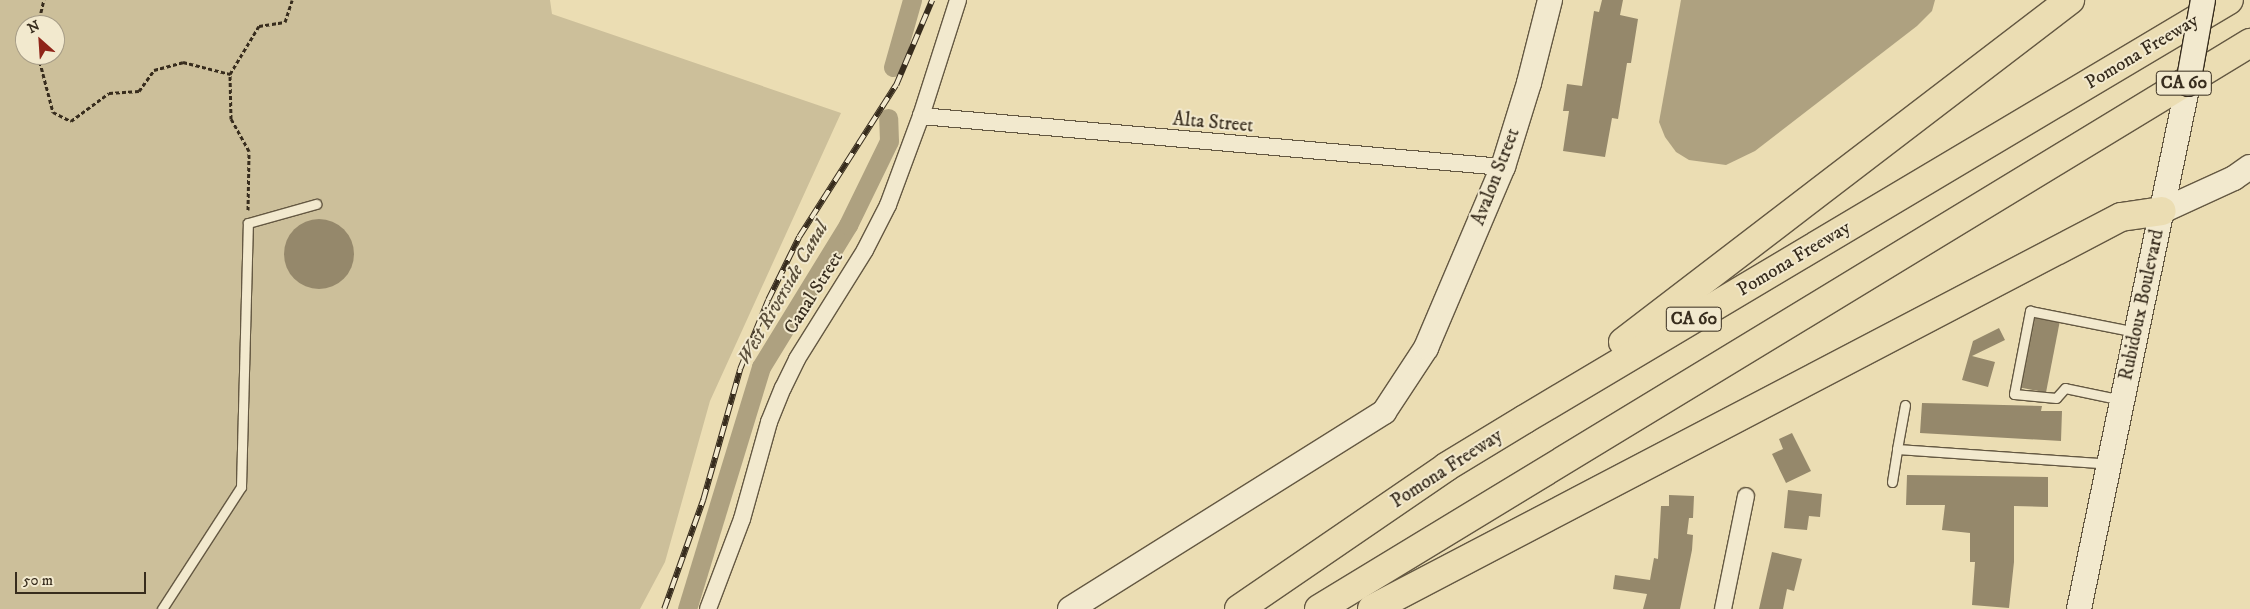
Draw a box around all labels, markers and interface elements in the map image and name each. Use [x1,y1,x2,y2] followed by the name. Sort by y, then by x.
[2081,9,2203,95] street label: Pomona Freeway
[15,15,65,65] north arrow
[25,17,43,38] text: N
[2155,68,2213,99] road number: CA 60
[1172,108,1254,138] street label: Alta Street
[1467,125,1525,229] street label: Avalon Street
[1733,216,1855,302] street label: Pomona Freeway
[732,217,834,369] water label: West Riverside Canal
[2115,227,2169,383] street label: Rubidoux Boulevard
[780,247,848,339] street label: Canal Street
[1665,304,1723,334] road number: CA 60
[1387,425,1507,513] street label: Pomona Freeway
[18,562,149,594] scale bar
[23,571,53,590] text: 50 m

